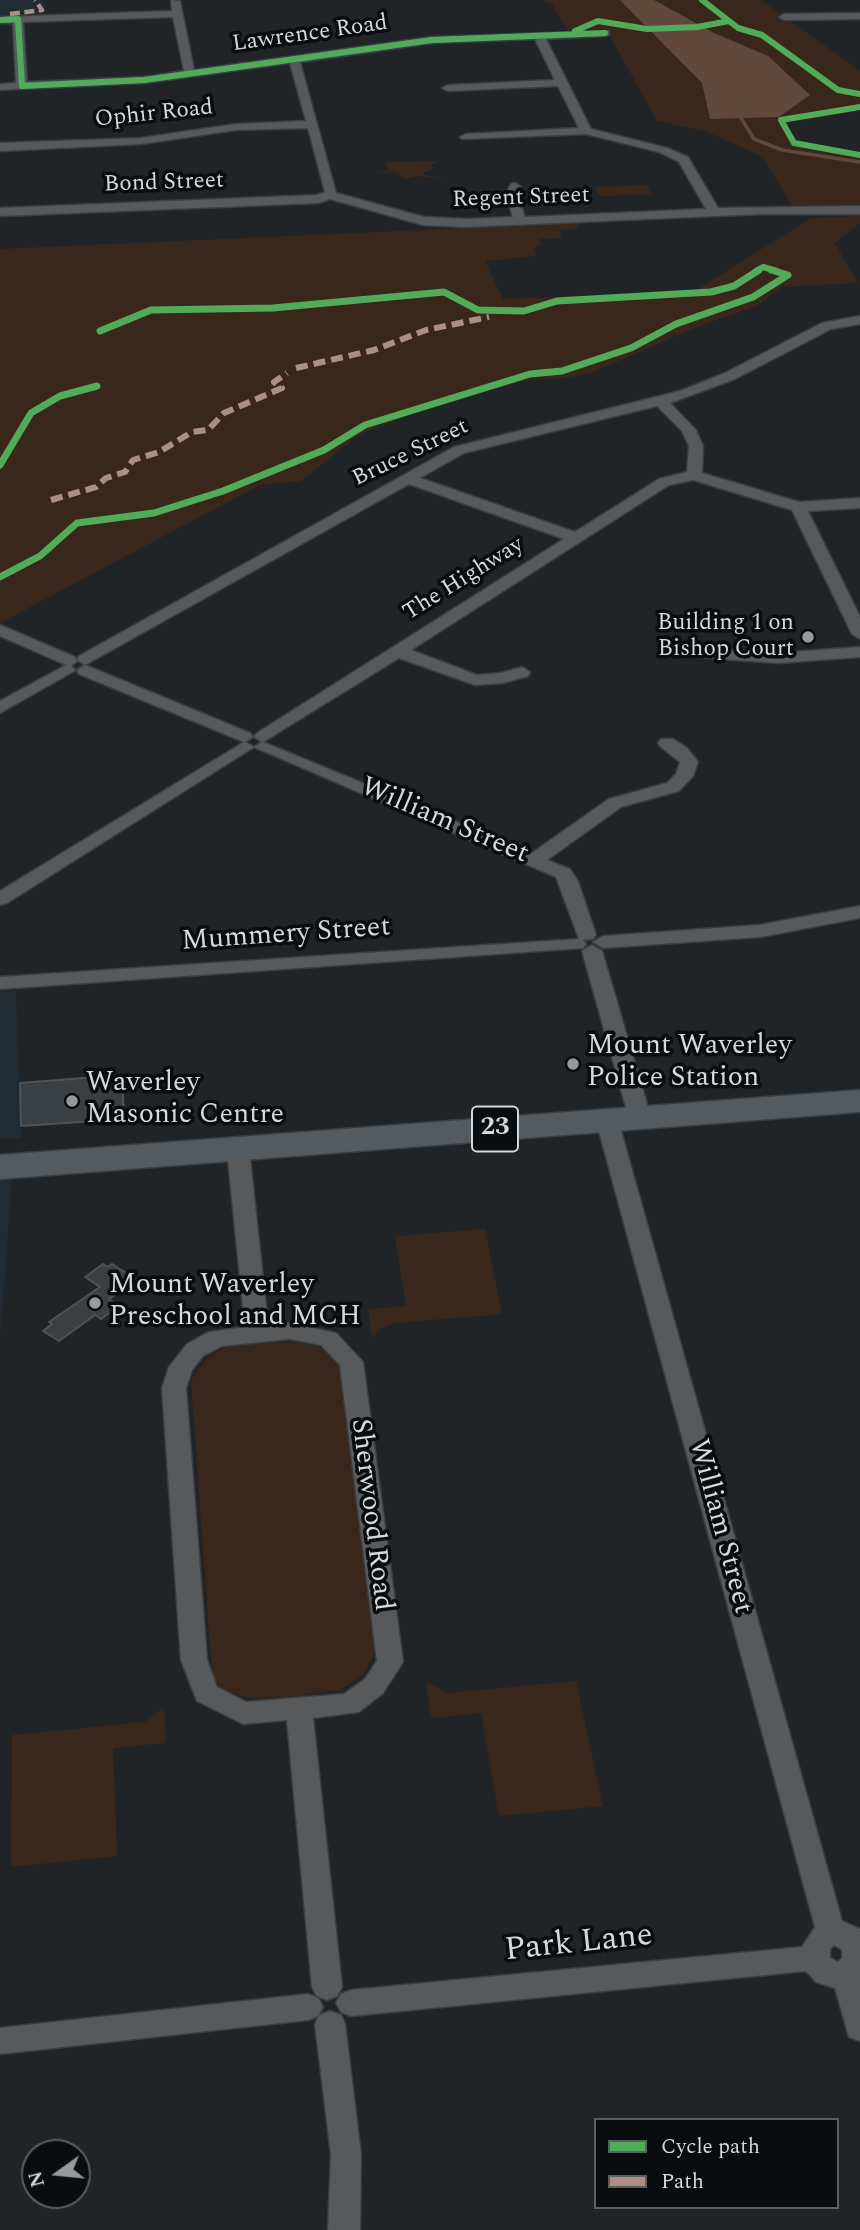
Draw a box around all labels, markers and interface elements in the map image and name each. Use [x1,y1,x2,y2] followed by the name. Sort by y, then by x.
[231,10,389,60] street label: Lawrence Road
[93,95,215,135] street label: Ophir Road
[103,168,225,200] street label: Bond Street
[452,183,590,215] street label: Regent Street
[349,414,473,494] street label: Bruce Street
[399,532,529,628] street label: The Highway
[657,610,794,664] place label: Building 1 on Bishop Court
[800,629,816,645] marker: Building 1 on Bishop Court
[355,771,533,873] street label: William Street
[180,912,392,960] street label: Mummery Street
[587,1031,792,1097] place label: Mount Waverley Police Station
[565,1056,581,1072] marker: Mount Waverley Police Station
[86,1068,284,1134] place label: Waverley Masonic Centre
[64,1093,80,1109] marker: Waverley Masonic Centre
[472,1106,518,1152] road number: 23
[109,1270,361,1336] place label: Mount Waverley Preschool and MCH
[87,1295,103,1311] marker: Mount Waverley Preschool and MCH
[342,1417,398,1613] street label: Sherwood Road
[680,1436,758,1618] street label: William Street
[503,1918,655,1972] street label: Park Lane
[594,2118,839,2209] legend
[661,2131,760,2163] text: Cycle path
[21,2139,91,2209] north arrow
[661,2166,704,2198] text: Path
[21,2168,53,2190] text: N

